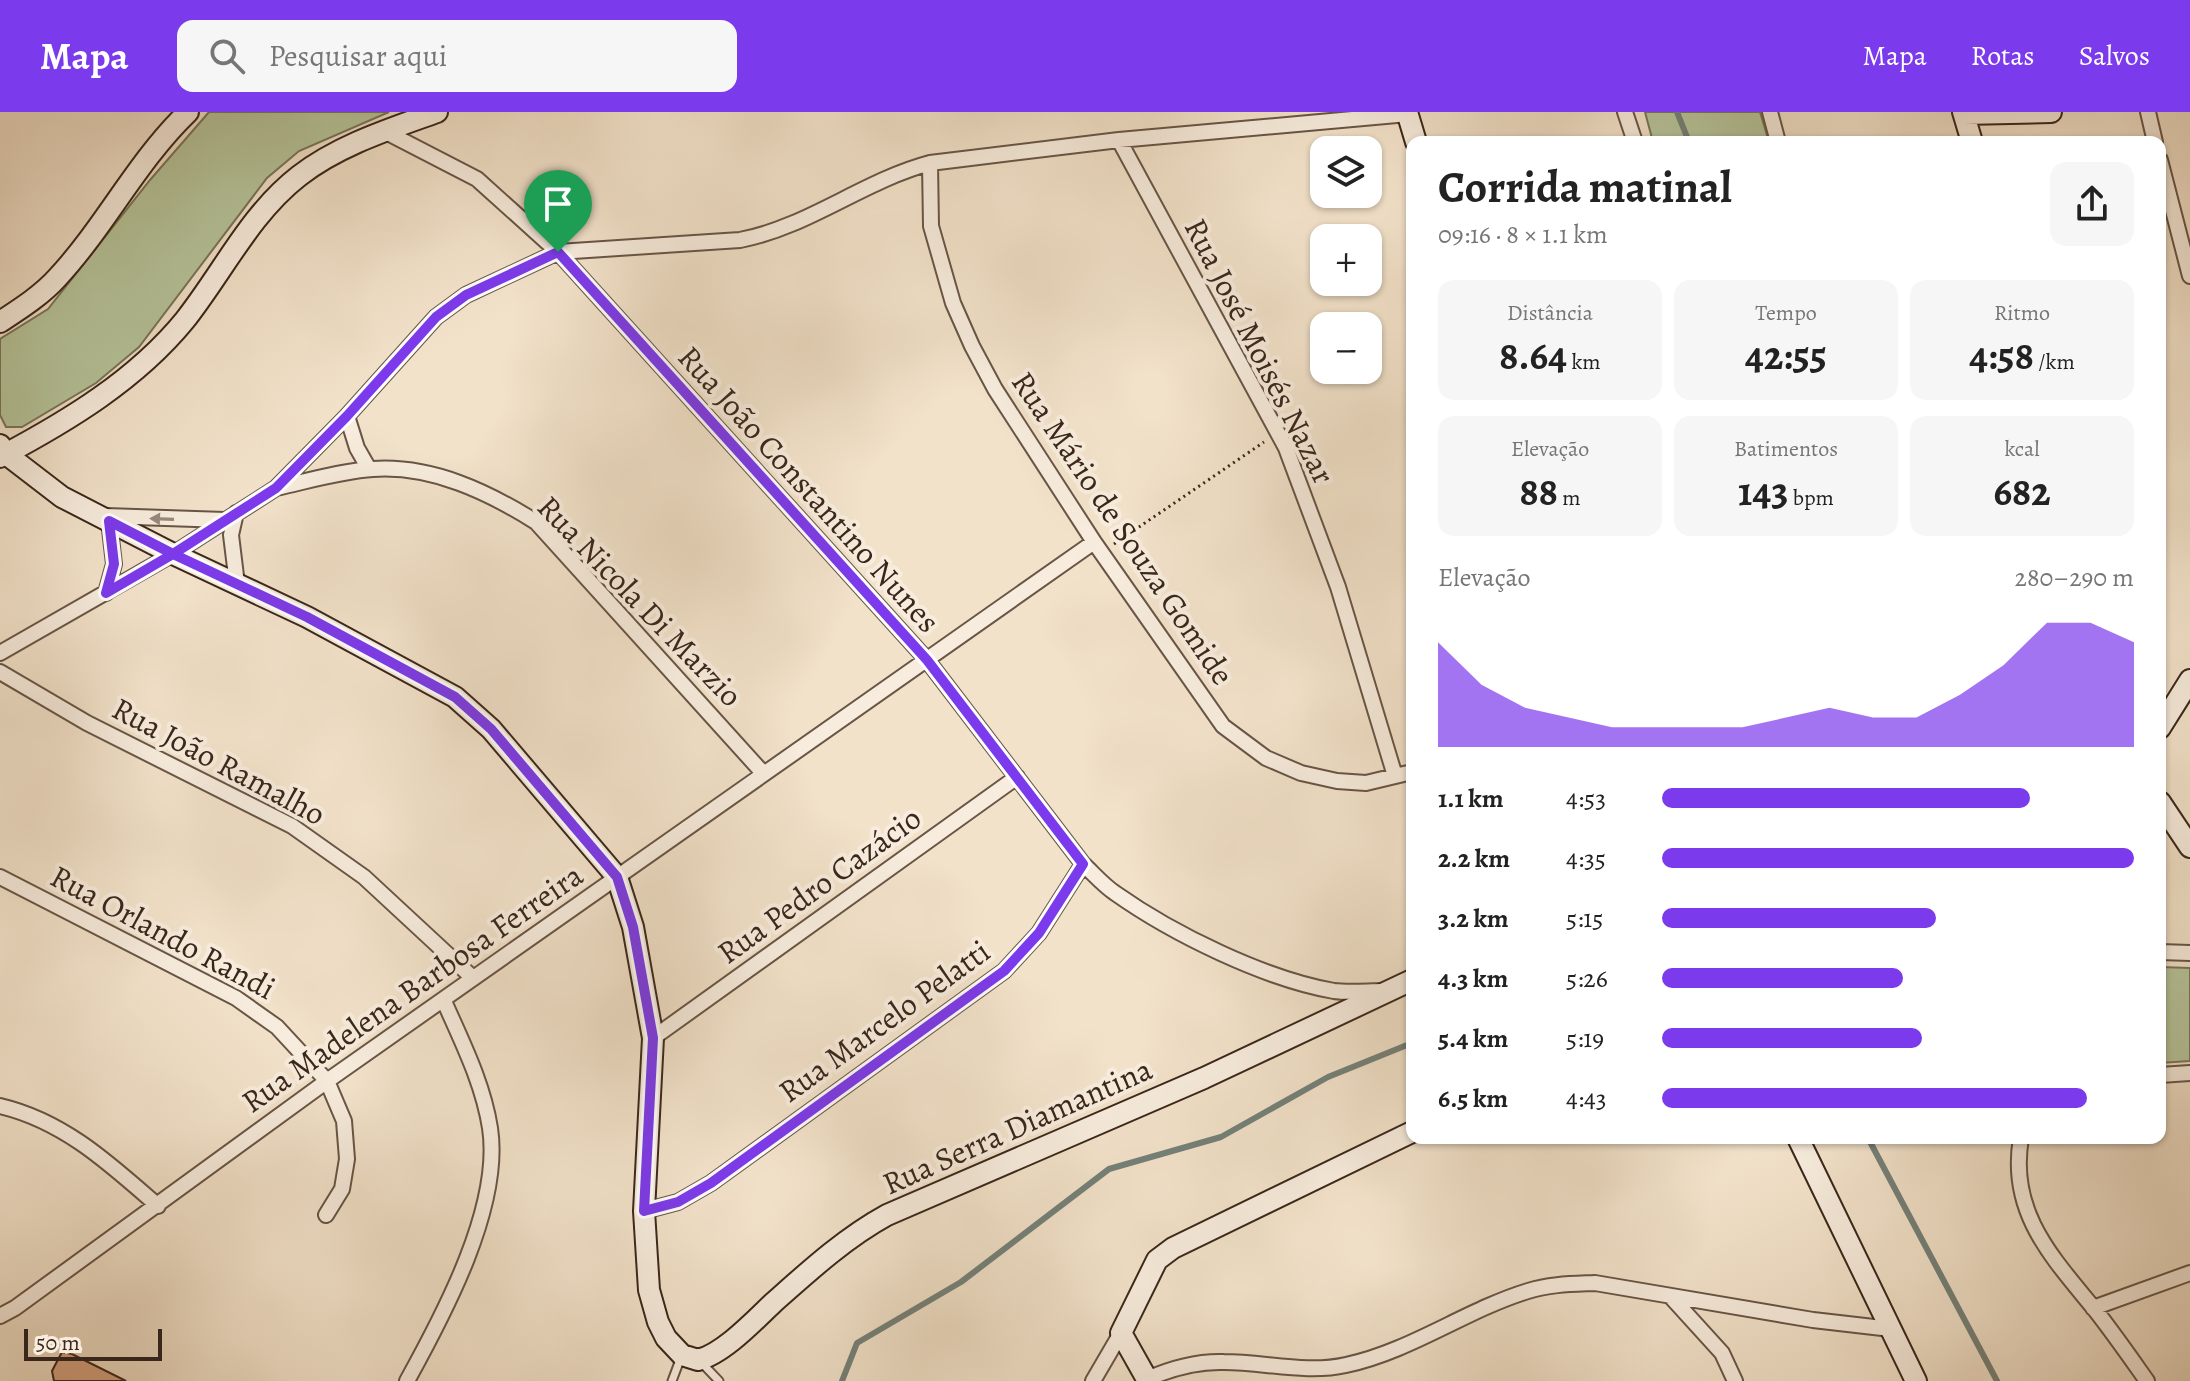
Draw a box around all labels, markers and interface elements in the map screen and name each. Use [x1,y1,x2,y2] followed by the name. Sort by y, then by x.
[177,20,737,92] search box
[40,30,129,82] text: Mapa
[205,34,249,78] icon: search
[269,36,447,76] text: Pesquisar aqui
[1863,37,1927,75] text: Mapa
[1971,37,2035,75] text: Rotas
[2079,37,2150,75] text: Salvos
[1310,136,1382,384] map controls
[1310,136,1382,208] button: layers
[1438,157,1732,217] text: Corrida matinal
[2050,162,2134,246] button: share
[524,170,592,252] pin
[536,182,580,226] icon: arrive
[1174,211,1346,491] street label: Rua José Moisés Nazar
[1438,217,1608,252] text: 09:16 · 8 × 1.1 km
[1310,224,1382,296] button: +
[1507,298,1593,328] text: Distância
[1755,298,1817,328] text: Tempo
[1994,298,2050,328] text: Ritmo
[1310,312,1382,384] button: −
[1499,328,1567,383] text: 8.64
[1745,328,1827,383] text: 42:55
[1969,328,2034,383] text: 4:58
[668,336,950,642] street label: Rua João Constantino Nunes
[1567,347,1601,377] text: km
[2034,347,2075,377] text: /km
[1001,362,1245,694] street label: Rua Mário de Souza Gomide
[1511,434,1589,464] text: Elevação
[1734,434,1838,464] text: Batimentos
[2004,434,2040,464] text: kcal
[1519,464,1558,519] text: 88
[1738,464,1788,519] text: 143
[1993,464,2051,519] text: 682
[1558,483,1581,513] text: m
[1788,483,1834,513] text: bpm
[527,486,753,716] street label: Rua Nicola Di Marzio
[149,513,174,526] one-way arrow
[1438,560,1530,595] text: Elevação
[2015,560,2134,595] text: 280–290 m
[105,686,333,836] street label: Rua João Ramalho
[1438,781,1504,816] text: 1.1 km
[1566,781,1606,816] text: 4:53
[708,796,930,974] street label: Rua Pedro Cazácio
[1438,841,1510,876] text: 2.2 km
[1566,841,1606,876] text: 4:35
[232,853,592,1123] street label: Rua Madelena Barbosa Ferreira
[43,854,283,1010] street label: Rua Orlando Randi
[1438,901,1509,936] text: 3.2 km
[1566,901,1603,936] text: 5:15
[769,929,999,1113] street label: Rua Marcelo Pelatti
[1438,961,1508,996] text: 4.3 km
[1566,961,1608,996] text: 5:26
[1438,1021,1508,1056] text: 5.4 km
[1566,1021,1604,1056] text: 5:19
[875,1047,1159,1205] street label: Rua Serra Diamantina
[1438,1081,1508,1116] text: 6.5 km
[1566,1081,1607,1116] text: 4:43
[24,1325,162,1361] scale bar
[36,1328,80,1358] text: 50 m

